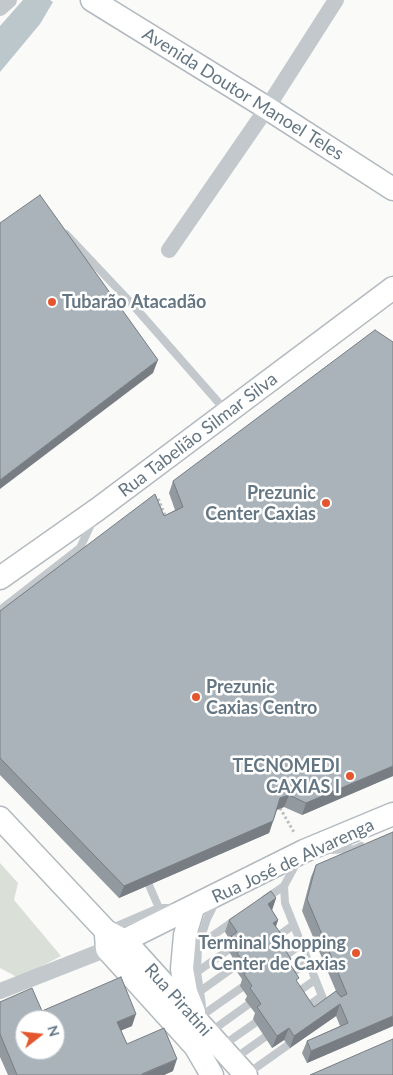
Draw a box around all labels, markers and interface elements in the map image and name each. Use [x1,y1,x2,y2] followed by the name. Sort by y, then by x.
[138,23,348,165] street label: Avenida Doutor Manoel Teles
[62,291,206,313] place label: Tubarão Atacadão
[46,296,58,308] marker: Tubarão Atacadão
[114,368,282,502] street label: Rua Tabelião Silmar Silva
[205,482,316,524] place label: Prezunic Center Caxias
[320,497,332,509] marker: Prezunic Center Caxias
[206,676,317,719] place label: Prezunic Caxias Centro
[190,691,202,703] marker: Prezunic Caxias Centro
[232,755,340,798] place label: TECNOMEDI CAXIAS I
[344,770,356,782] marker: TECNOMEDI CAXIAS I
[208,814,378,908] street label: Rua José de Alvarenga
[198,932,346,974] place label: Terminal Shopping Center de Caxias
[350,947,362,959] marker: Terminal Shopping Center de Caxias
[140,959,216,1041] street label: Rua Piratini
[15,1010,65,1060] north arrow
[44,1023,64,1039] text: N

